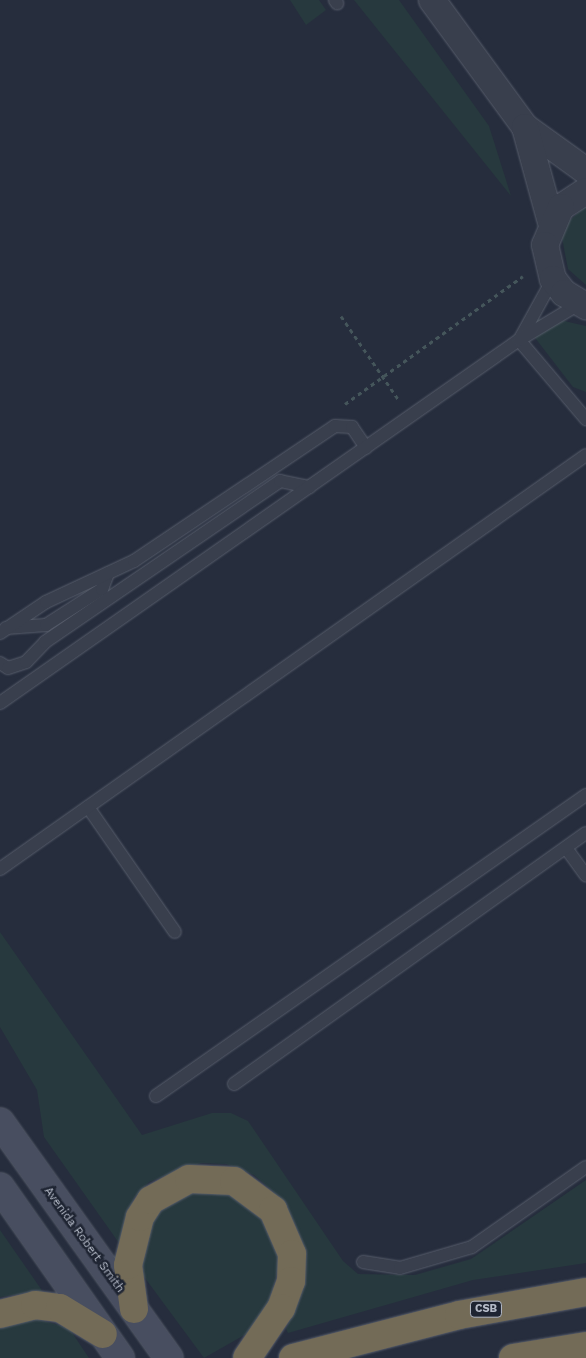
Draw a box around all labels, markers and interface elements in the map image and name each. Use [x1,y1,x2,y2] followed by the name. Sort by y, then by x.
[41,1184,127,1296] street label: Avenida Robert Smith
[470,1300,502,1318] road number: CSB

